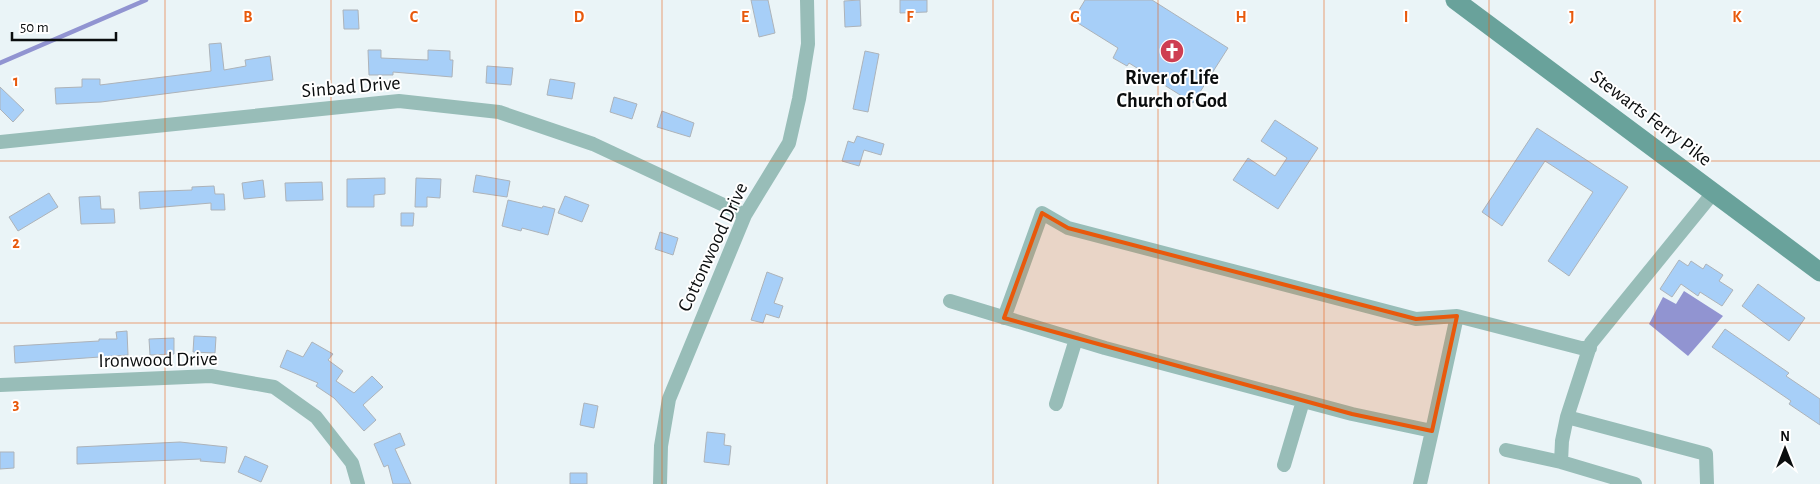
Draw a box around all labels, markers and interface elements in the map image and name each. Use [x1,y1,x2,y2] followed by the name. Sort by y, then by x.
[243,9,253,25] text: B
[410,9,419,25] text: C
[574,9,585,25] text: D
[741,9,749,25] text: E
[906,9,914,25] text: F
[1070,9,1080,25] text: G
[1235,9,1247,25] text: H
[1404,9,1408,25] text: I
[1569,9,1575,25] text: J
[1732,9,1742,25] text: K
[12,10,116,42] scale bar
[20,20,49,35] text: 50 m
[1159,38,1185,64] church icon: River of Life Church of God
[1587,66,1715,170] street label: Stewarts Ferry Pike
[1117,68,1228,111] place label: River of Life Church of God
[13,73,19,89] text: 1
[301,73,401,101] street label: Sinbad Drive
[674,179,752,315] street label: Cottonwood Drive
[12,235,20,251] text: 2
[98,349,218,371] street label: Ironwood Drive
[13,396,20,412] text: 3
[1760,424,1810,474] north arrow
[1780,430,1790,444] text: N

